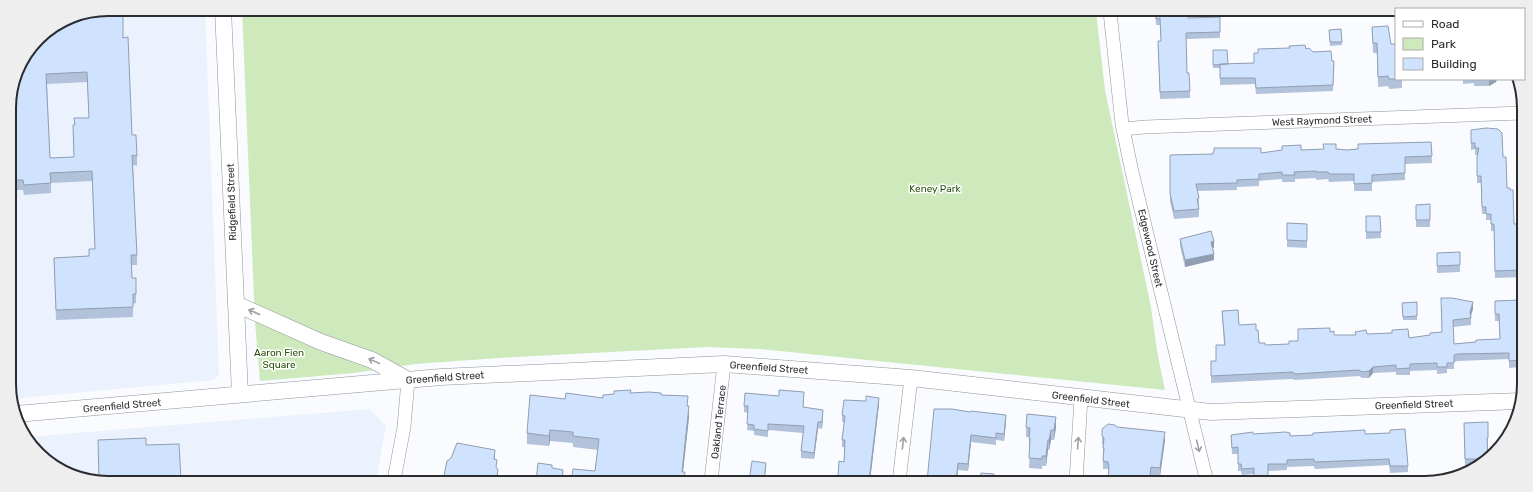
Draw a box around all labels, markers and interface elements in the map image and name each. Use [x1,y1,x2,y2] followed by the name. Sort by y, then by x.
[1395,8,1525,80] legend
[1431,17,1459,31] text: Road
[1431,37,1457,51] text: Park
[1431,57,1477,71] text: Building
[1272,113,1372,129] street label: West Raymond Street
[225,163,239,241] street label: Ridgefield Street
[909,183,961,195] park label: Keney Park
[1135,208,1165,289] street label: Edgewood Street
[248,308,260,315] one-way arrow
[254,347,304,371] park label: Aaron Fien Square
[368,357,380,364] one-way arrow
[729,359,809,377] street label: Greenfield Street
[405,369,485,387] street label: Greenfield Street
[709,384,729,460] street label: Oakland Terrace
[1051,389,1131,411] street label: Greenfield Street
[82,397,162,415] street label: Greenfield Street
[1375,398,1454,412] street label: Greenfield Street
[900,437,907,450] one-way arrow
[1074,437,1082,450] one-way arrow
[1194,439,1202,452] one-way arrow

